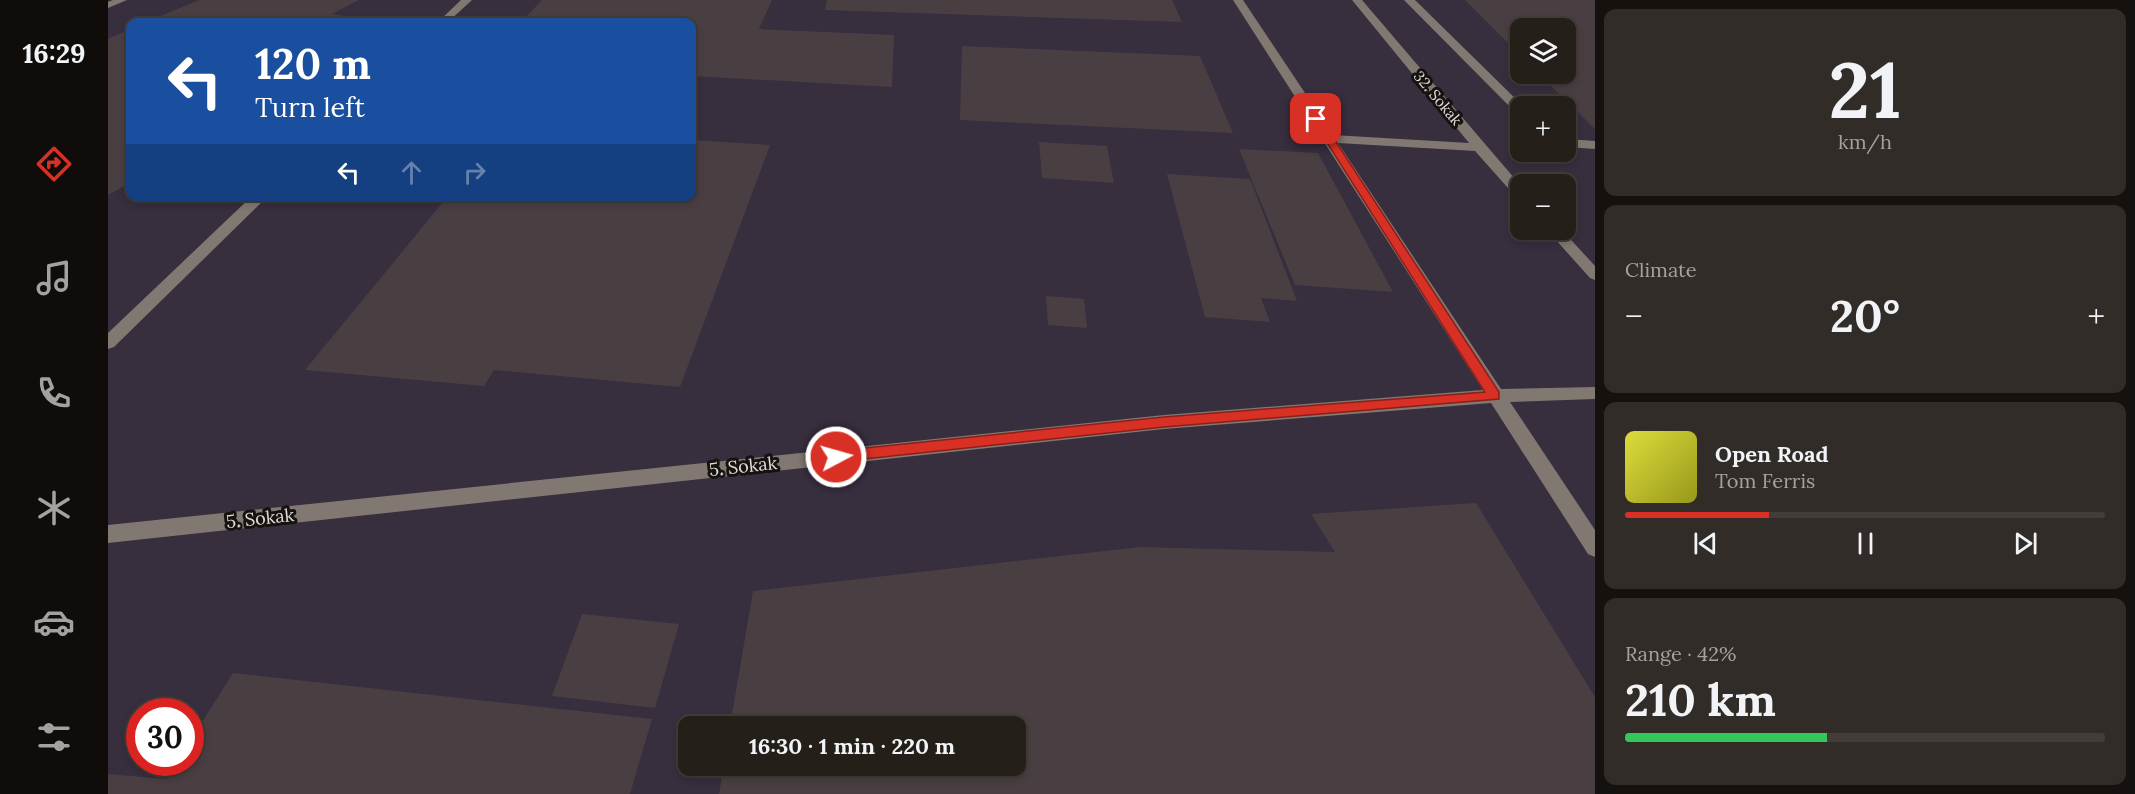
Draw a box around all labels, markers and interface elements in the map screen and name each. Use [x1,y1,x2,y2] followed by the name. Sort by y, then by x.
[1510,18,1576,240] map controls
[1510,18,1576,84] button: layers
[22,36,86,70] text: 16:29
[255,37,371,91] text: 120 m
[1828,40,1902,139] text: 21
[156,42,234,120] icon: left
[1410,67,1466,129] street label: 32. Sokak
[255,90,365,124] text: Turn left
[1290,93,1341,144] pin
[1510,96,1576,162] button: +
[1299,102,1332,135] icon: arrive
[1838,129,1892,154] text: km/h
[33,143,75,185] icon: directions
[332,156,365,189] icon: left
[395,156,428,189] icon: ahead
[458,156,491,189] icon: right
[1510,174,1576,240] button: −
[33,257,75,299] icon: music
[1625,257,1697,282] text: Climate
[1830,287,1900,344] text: 20°
[1625,295,1643,337] text: −
[2087,295,2105,337] text: +
[33,372,75,414] icon: phone
[804,425,868,489] position arrow
[1715,440,1829,468] text: Open Road
[708,451,779,481] street label: 5. Sokak
[1715,468,1815,493] text: Tom Ferris
[33,487,75,529] icon: climate
[225,503,296,533] street label: 5. Sokak
[1689,527,1722,560] icon: previous
[1849,527,1882,560] icon: pause
[2009,527,2042,560] icon: next
[33,601,75,643] icon: car
[1625,641,1736,666] text: Range · 42%
[1625,671,1776,728] text: 210 km
[126,698,204,776] speed limit sign: 30
[33,716,75,758] icon: filters
[749,732,955,760] text: 16:30 · 1 min · 220 m

